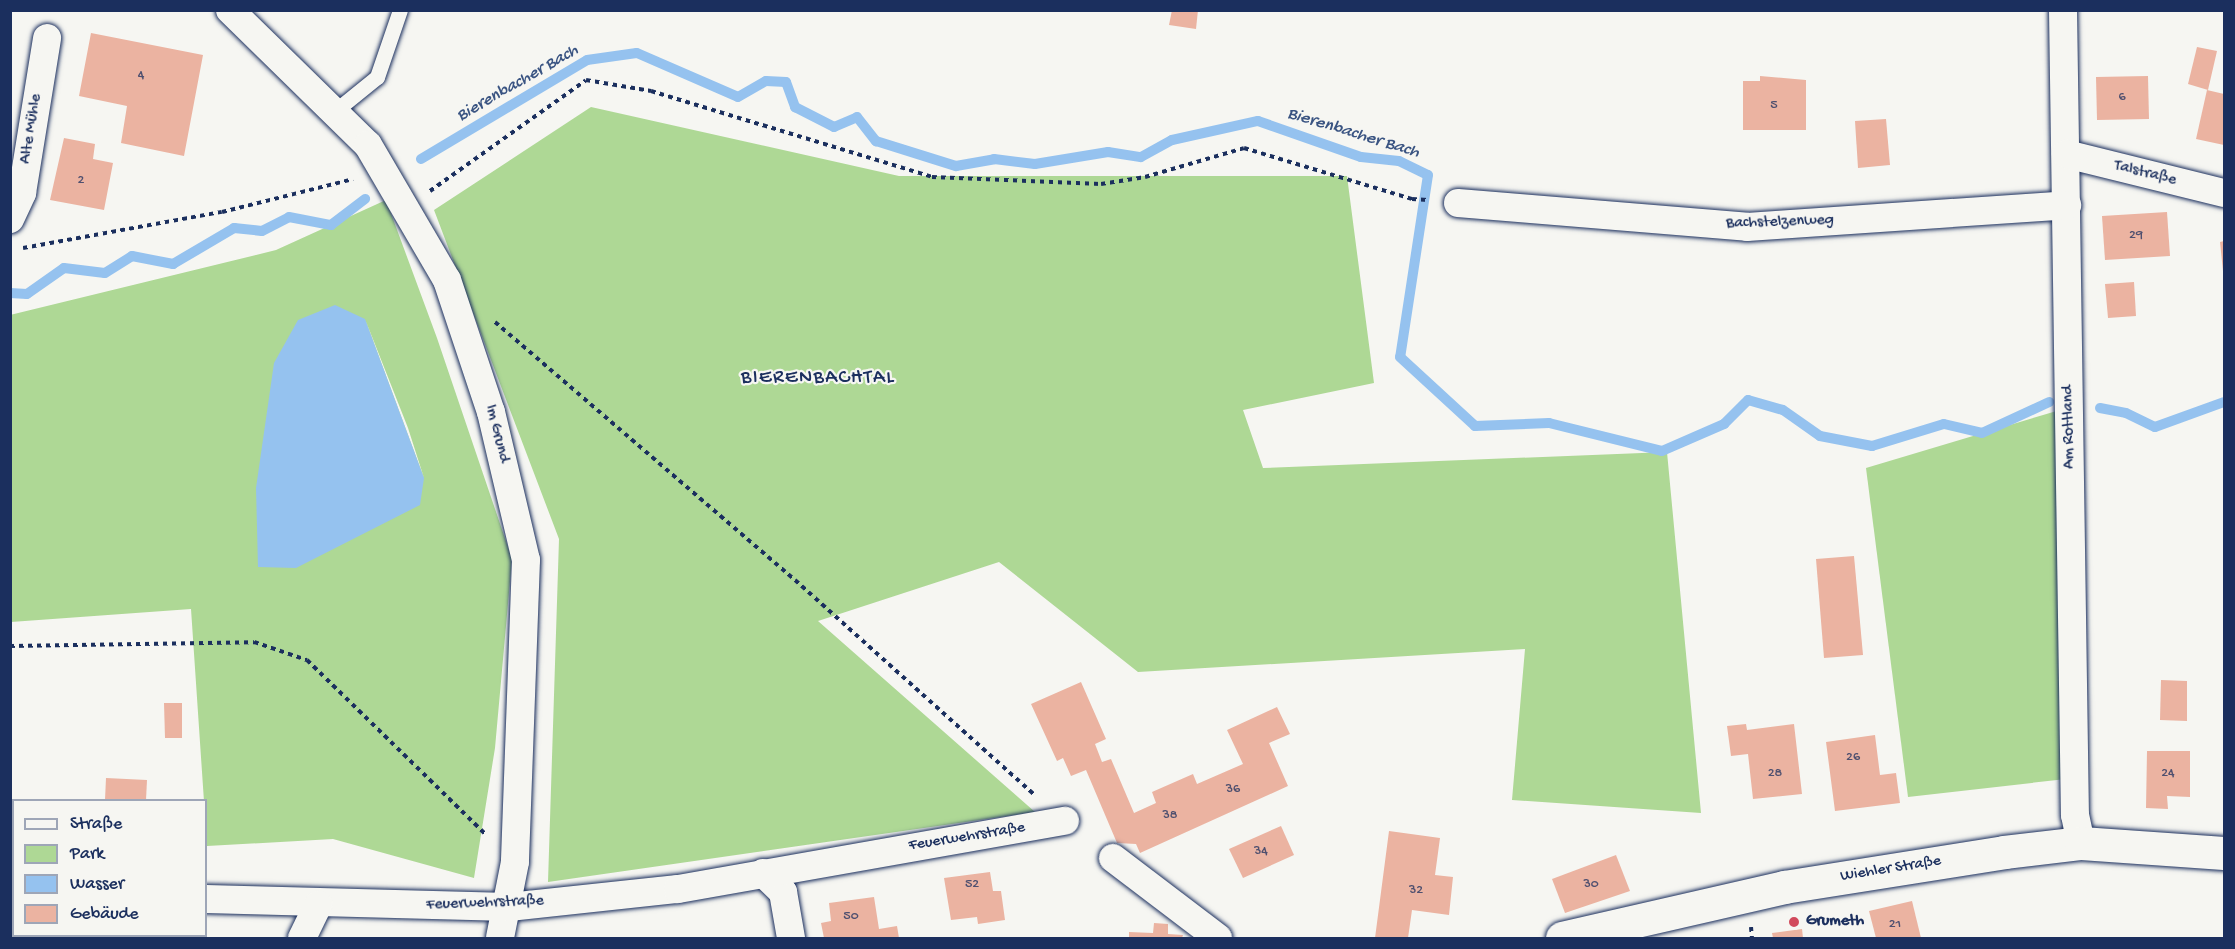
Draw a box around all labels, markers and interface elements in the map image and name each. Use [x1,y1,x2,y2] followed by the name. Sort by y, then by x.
[453,40,583,128] water label: Bierenbacher Bach
[138,68,144,84] house number: 4
[2118,90,2126,106] house number: 6
[17,93,47,165] street label: Alte Mühle
[1770,98,1778,114] house number: 5
[1284,104,1422,164] water label: Bierenbacher Bach
[2112,157,2178,191] street label: Talstraße
[78,173,84,189] house number: 2
[1726,212,1834,234] street label: Bachstelzenweg
[2129,228,2143,244] house number: 29
[741,366,895,390] district label: BIERENBACHTAL
[2060,385,2080,469] street label: Am Rottland
[480,403,512,465] street label: Im Grund
[1846,750,1860,766] house number: 26
[1768,766,1782,782] house number: 28
[2161,766,2175,782] house number: 24
[1226,782,1240,798] house number: 36
[12,799,207,937] legend
[1163,808,1177,824] house number: 38
[70,814,122,835] text: Straße
[907,819,1027,857] street label: Feuerwehrstraße
[70,844,104,865] text: Park
[1254,844,1268,860] house number: 34
[1839,853,1943,887] street label: Wiehler Straße
[70,874,124,895] text: Wasser
[965,877,979,893] house number: 52
[1583,877,1599,893] house number: 30
[1409,883,1423,899] house number: 32
[426,892,544,916] street label: Feuerwehrstraße
[70,904,138,925] text: Gebäude
[843,909,859,925] house number: 50
[1806,912,1864,932] place label: Grumeth
[1787,915,1801,929] marker: Grumeth
[1889,917,1901,933] house number: 21

